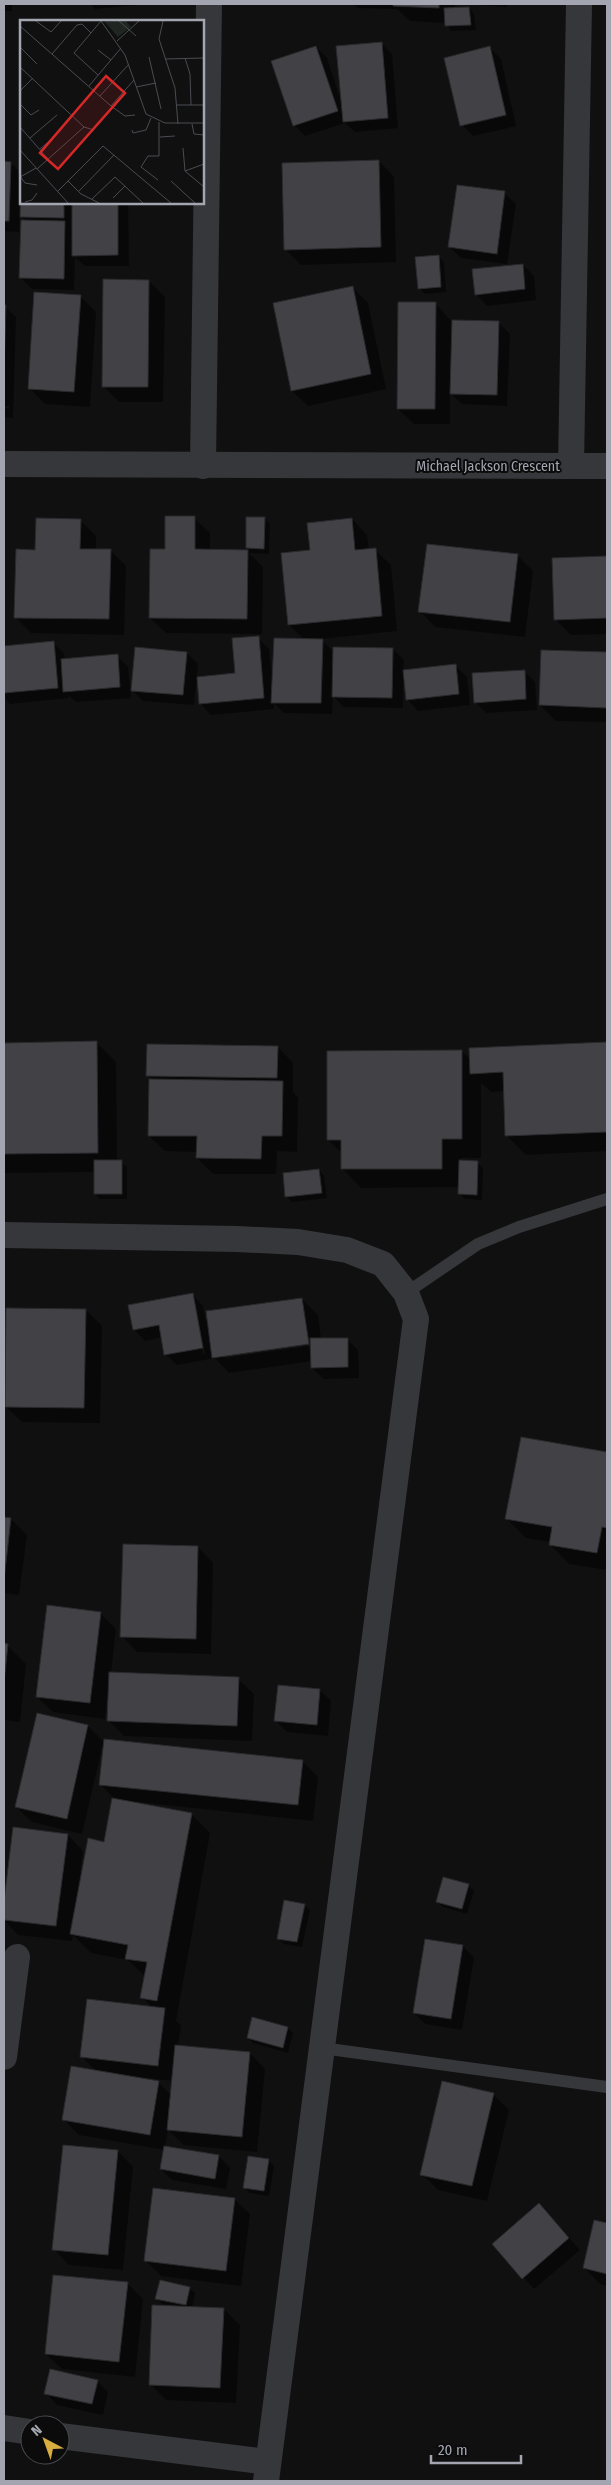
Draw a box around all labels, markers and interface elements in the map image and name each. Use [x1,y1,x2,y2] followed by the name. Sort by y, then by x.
[20,20,204,204] inset map
[416,458,560,475] street label: Michael Jackson Crescent
[20,2415,70,2465] north arrow
[28,2421,46,2440] text: N
[431,2432,521,2464] scale bar
[438,2441,468,2459] text: 20 m

